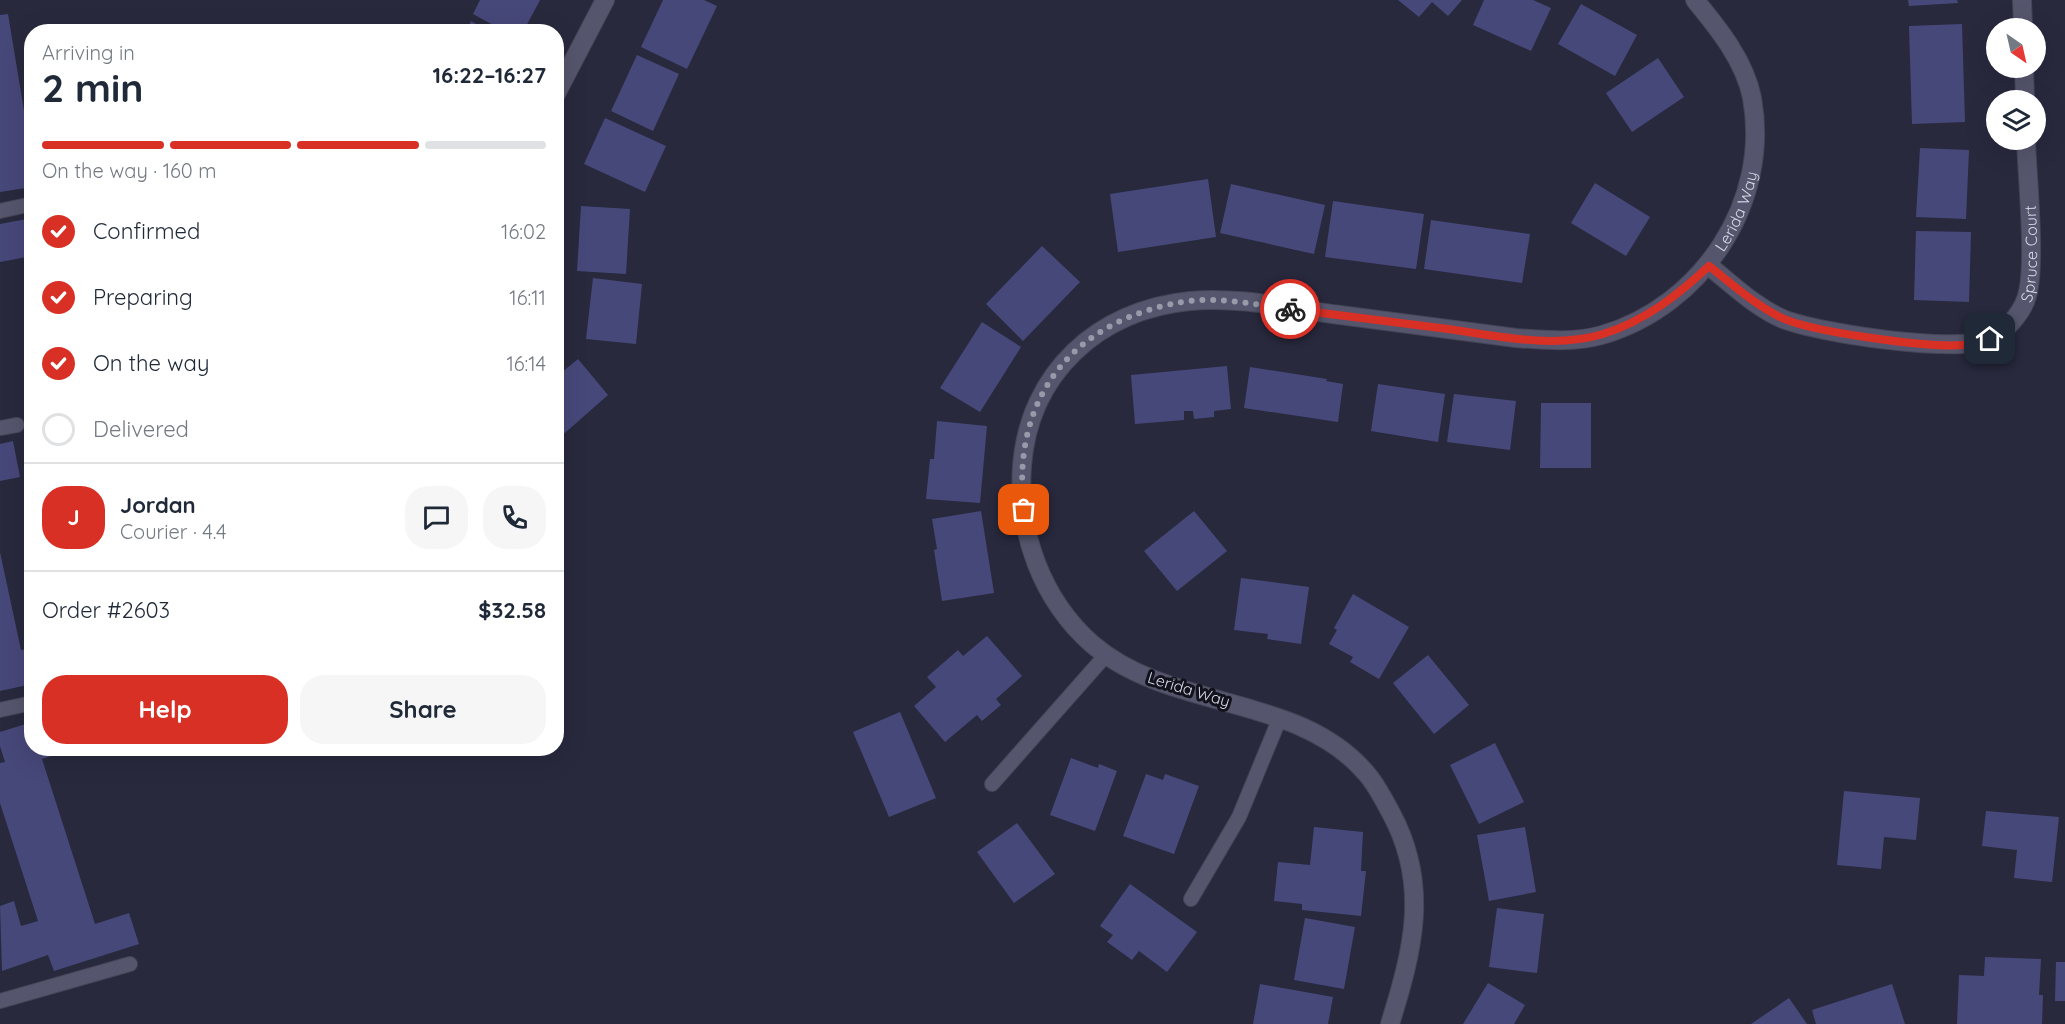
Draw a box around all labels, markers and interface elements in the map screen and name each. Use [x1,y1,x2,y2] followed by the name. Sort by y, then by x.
[1986,18,2046,78] north arrow
[1986,18,2046,150] map controls
[42,40,135,65] text: Arriving in
[432,61,546,89] text: 16:22–16:27
[42,63,144,112] text: 2 min
[1986,90,2046,150] button: layers
[42,158,216,183] text: On the way · 160 m
[1710,169,1761,255] street label: Lerida Way
[2016,205,2041,305] street label: Spruce Court
[42,215,75,248] icon: check
[93,217,200,245] text: Confirmed
[501,219,546,244] text: 16:02
[1260,279,1320,339] courier
[42,281,75,314] icon: check
[93,283,193,311] text: Preparing
[509,285,546,310] text: 16:11
[1274,293,1307,326] icon: bike
[1964,313,2015,364] pin
[1973,322,2006,355] icon: home
[42,347,75,380] icon: check
[93,349,209,377] text: On the way
[506,351,546,376] text: 16:14
[93,415,189,443] text: Delivered
[998,484,1049,535] pin
[405,486,468,549] button: chat
[483,486,546,549] button: phone
[120,491,196,519] text: Jordan
[1007,493,1040,526] icon: bag
[67,503,80,531] text: J
[120,519,226,544] text: Courier · 4.4
[42,596,170,624] text: Order #2603
[478,596,546,624] text: $32.58
[1145,667,1233,711] street label: Lerida Way
[42,675,288,744] button: Help
[300,675,546,744] button: Share

